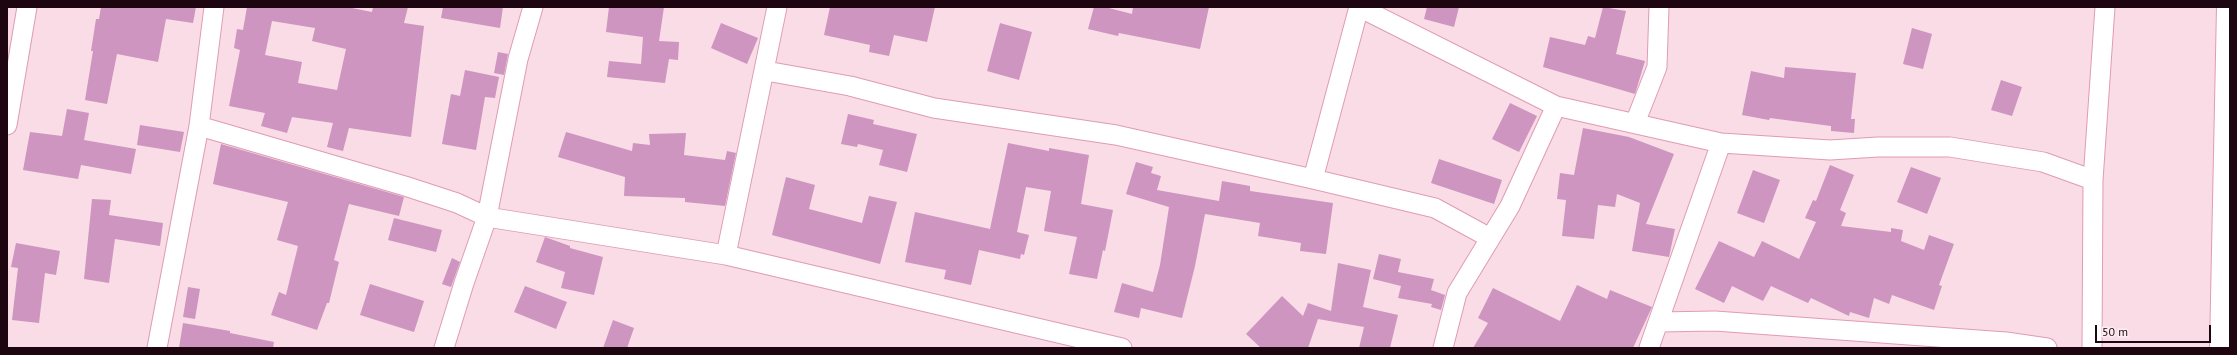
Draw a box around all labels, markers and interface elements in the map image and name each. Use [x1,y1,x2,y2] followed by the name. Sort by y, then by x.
[2097,317,2213,343] scale bar
[2102,324,2128,339] text: 50 m

